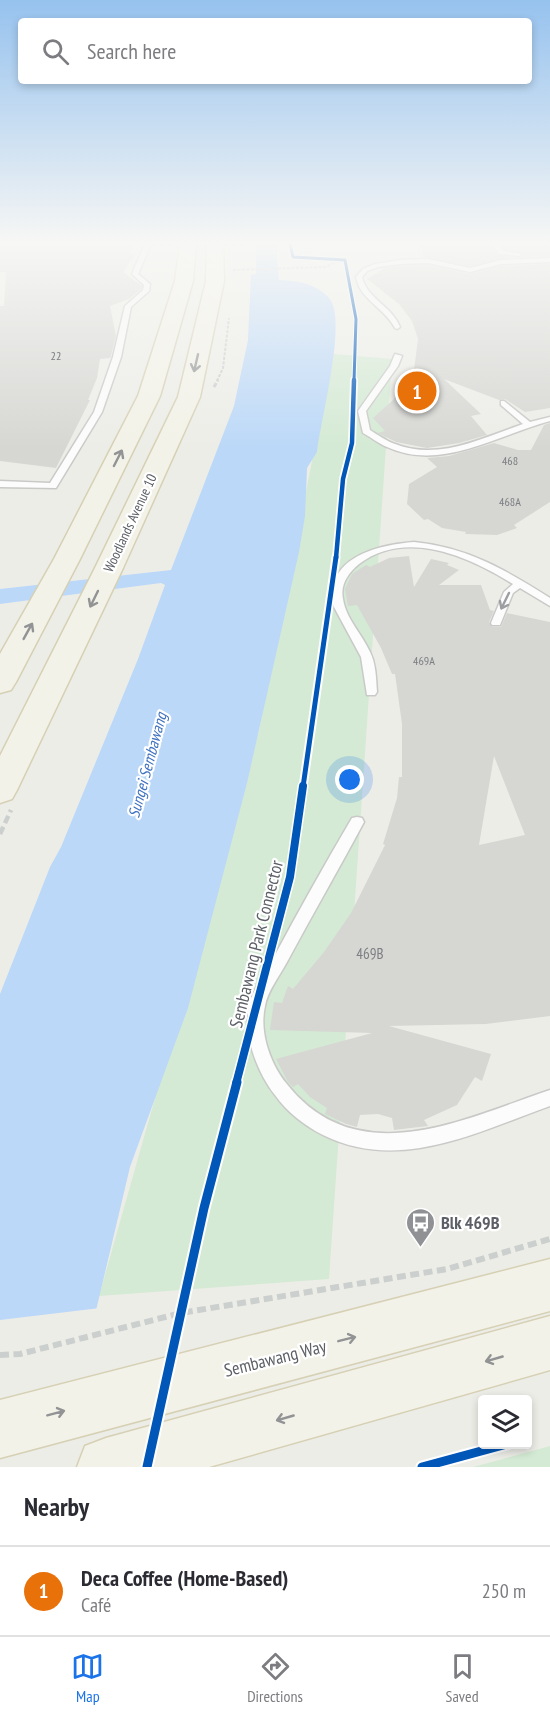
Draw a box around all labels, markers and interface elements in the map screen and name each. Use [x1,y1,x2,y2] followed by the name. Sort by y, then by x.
[18,18,532,84] search box
[39,35,72,68] icon: search
[87,37,176,65] text: Search here
[51,348,61,363] house number: 22
[190,353,202,372] one-way arrow
[398,368,436,414] pin: 1
[113,449,124,467] one-way arrow
[502,453,518,468] house number: 468
[99,471,161,575] street label: Woodlands Avenue 10
[499,494,521,509] house number: 468A
[87,589,99,607] one-way arrow
[498,591,510,609] one-way arrow
[22,623,34,640] one-way arrow
[413,653,435,668] house number: 469A
[123,709,171,820] water label: Sungei Sembawang
[335,765,364,794] your location
[224,858,288,1030] street label: Sembawang Park Connector
[356,944,384,963] house number: 469B
[404,1206,436,1248] bus stop icon: Blk 469B
[441,1211,500,1234] place label: Blk 469B
[338,1333,357,1345] one-way arrow
[222,1334,329,1382] street label: Sembawang Way
[485,1354,504,1365] one-way arrow
[478,1395,532,1449] map controls
[478,1395,532,1449] button: layers
[47,1407,66,1418] one-way arrow
[276,1412,295,1424] one-way arrow
[24,1490,89,1523] text: Nearby
[81,1564,288,1592] text: Deca Coffee (Home-Based)
[39,1578,48,1604] text: 1
[482,1578,526,1604] text: 250 m
[81,1592,111,1618] text: Café
[71,1650,104,1706] tab: Map
[247,1650,303,1706] tab: Directions
[446,1650,479,1706] tab: Saved

